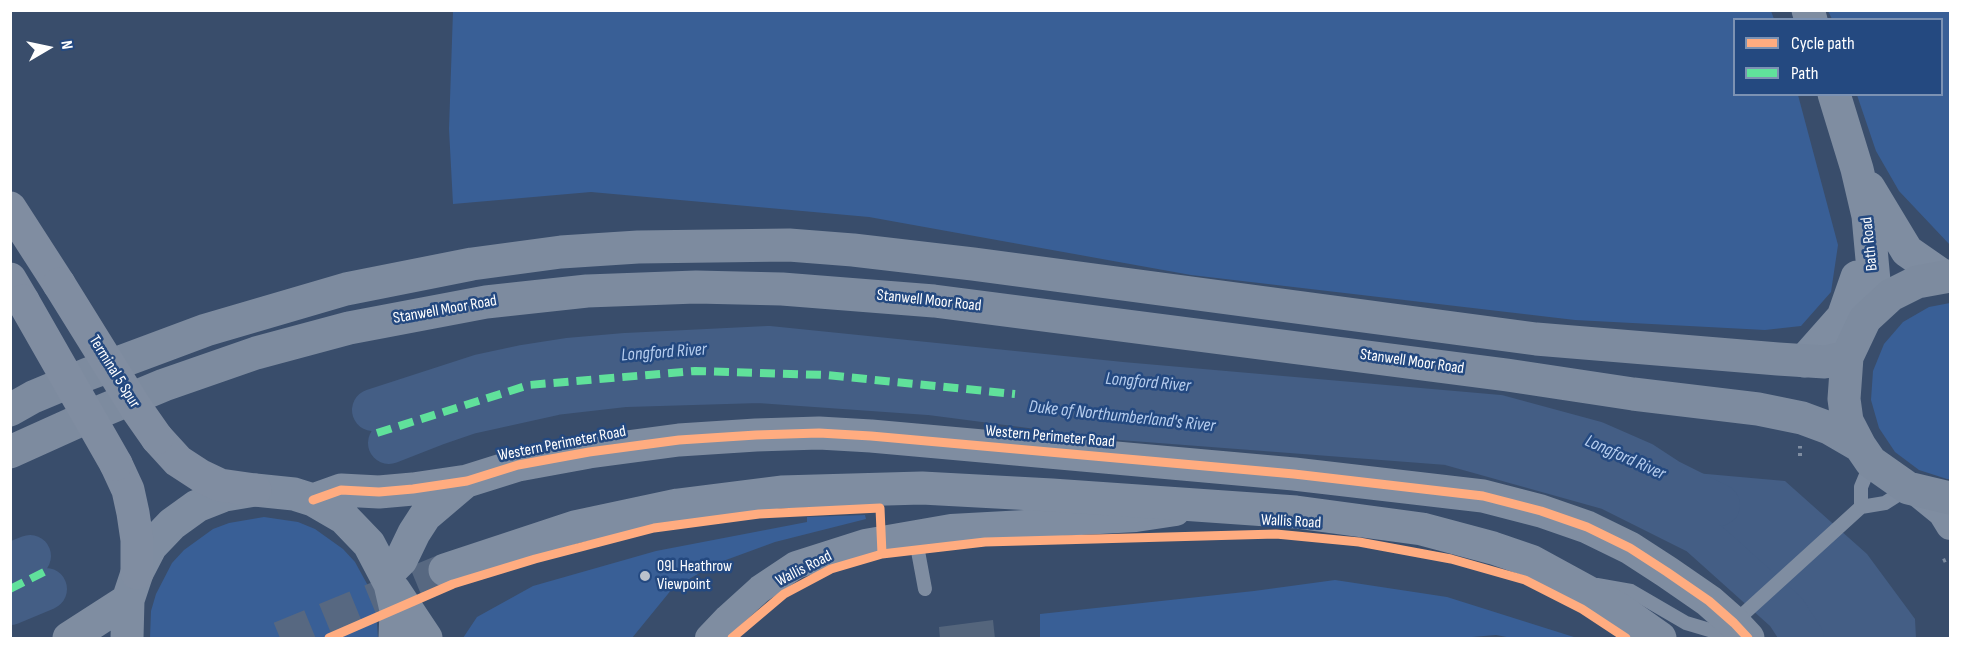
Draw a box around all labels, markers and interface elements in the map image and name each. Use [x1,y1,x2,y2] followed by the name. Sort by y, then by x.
[18,18,78,78] north arrow
[1733,18,1943,96] legend
[1791,33,1855,54] text: Cycle path
[56,39,76,51] text: N
[1791,63,1819,84] text: Path
[1858,216,1882,272] street label: Bath Road
[876,286,982,316] street label: Stanwell Moor Road
[392,291,498,329] street label: Stanwell Moor Road
[84,332,144,412] street label: Terminal 5 Spur
[621,339,707,367] water label: Longford River
[1359,345,1465,379] street label: Stanwell Moor Road
[1104,369,1192,397] water label: Longford River
[1028,396,1216,438] water label: Duke of Northumberland's River
[496,422,628,466] street label: Western Perimeter Road
[984,422,1116,452] street label: Western Perimeter Road
[1581,431,1669,485] water label: Longford River
[1260,511,1322,533] street label: Wallis Road
[773,547,835,591] street label: Wallis Road
[657,557,732,595] place label: 09L Heathrow Viewpoint
[638,569,652,583] marker: 09L Heathrow Viewpoint

